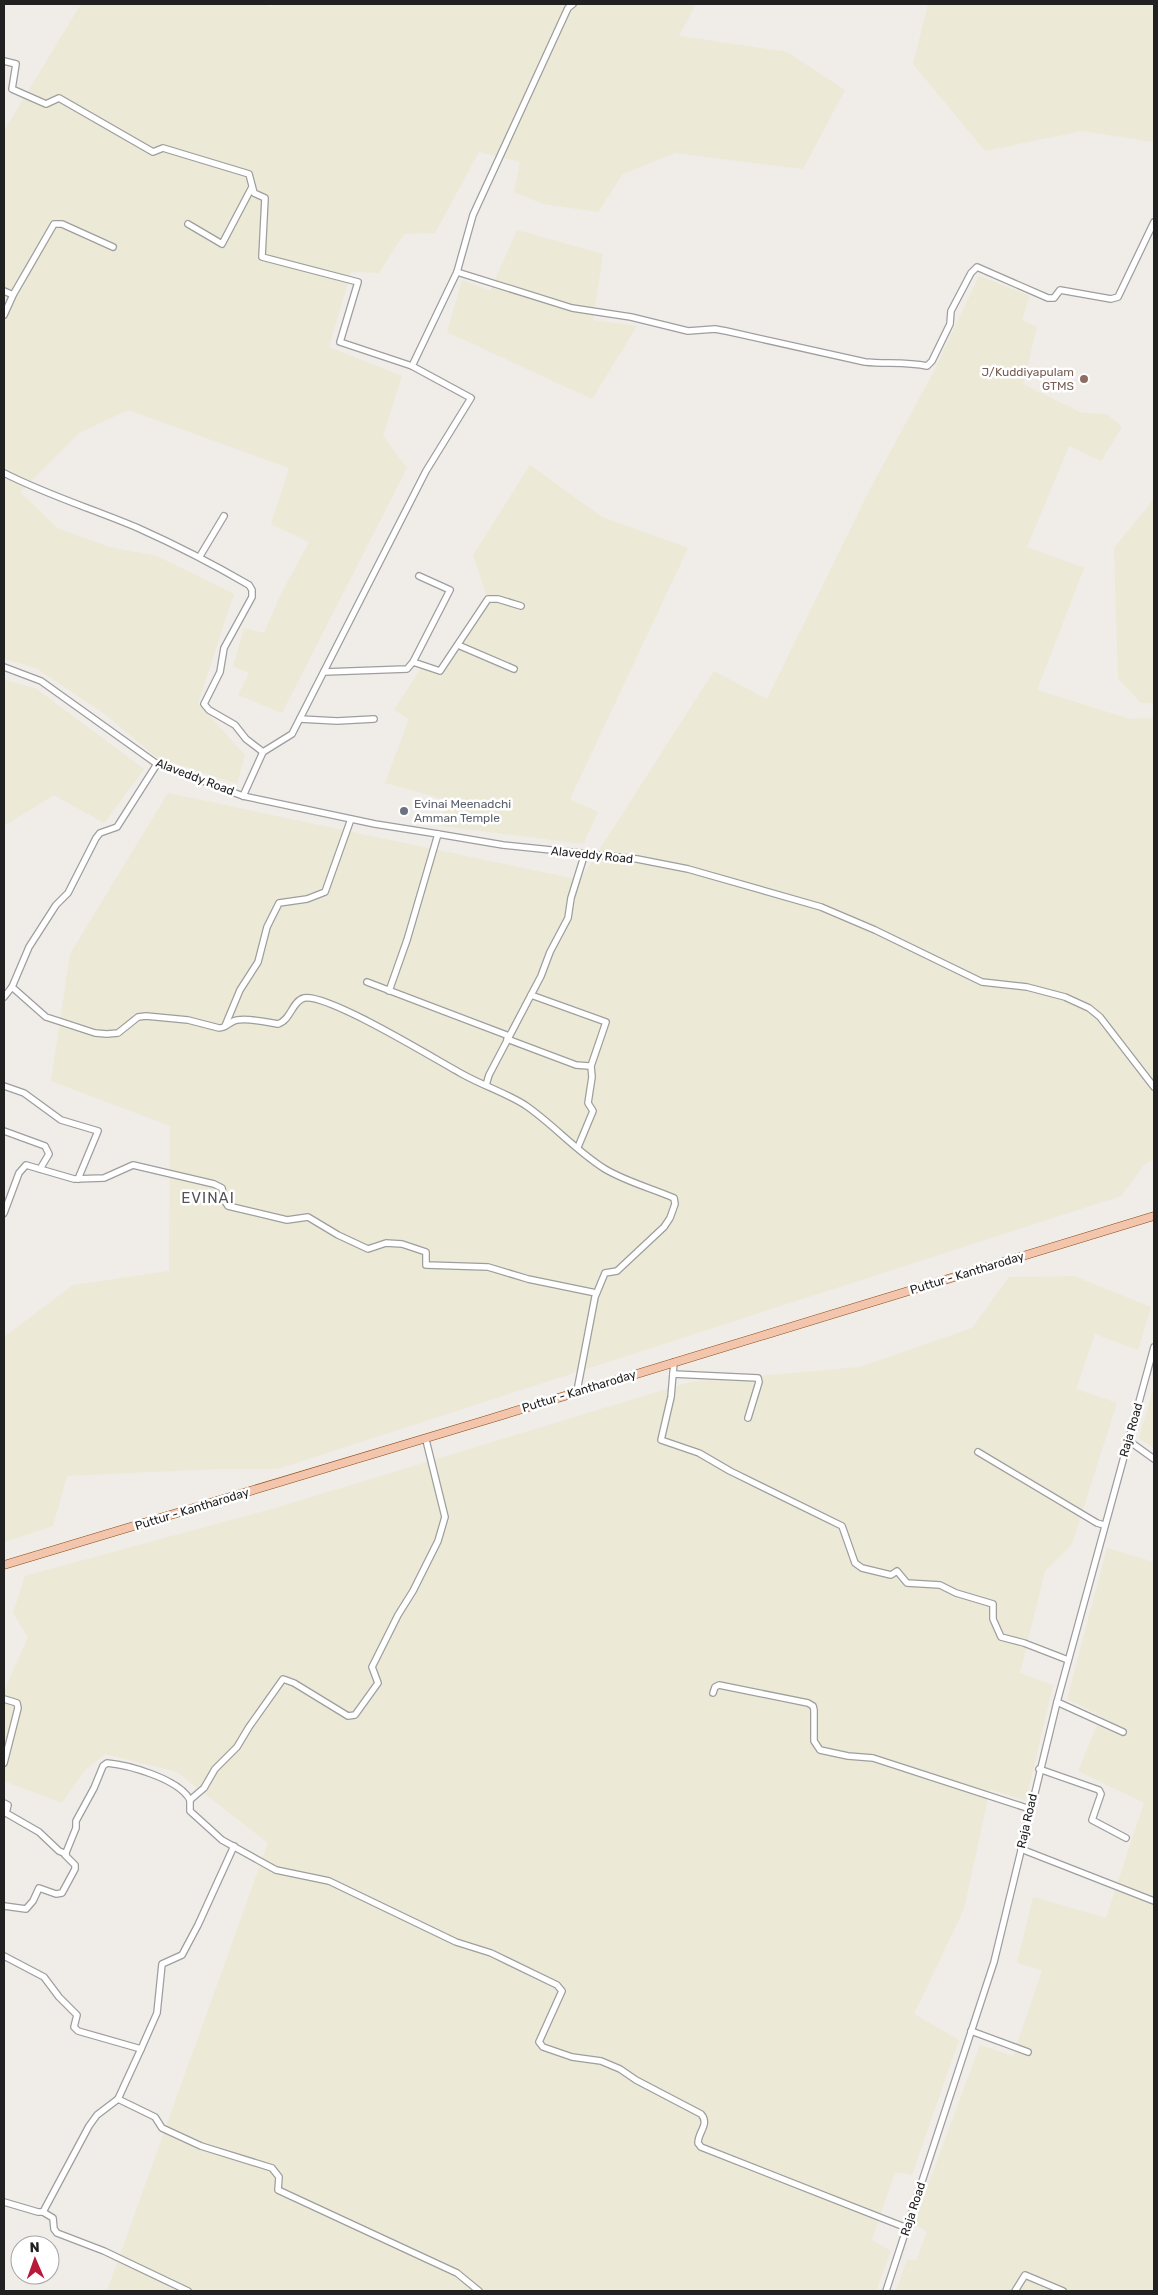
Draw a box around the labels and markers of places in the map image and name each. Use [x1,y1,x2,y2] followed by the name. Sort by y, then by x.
[982,365,1074,393] place label: J/Kuddiyapulam GTMS
[1078,373,1090,385] marker: J/Kuddiyapulam GTMS
[414,797,511,825] place label: Evinai Meenadchi Amman Temple
[398,805,410,817] marker: Evinai Meenadchi Amman Temple

